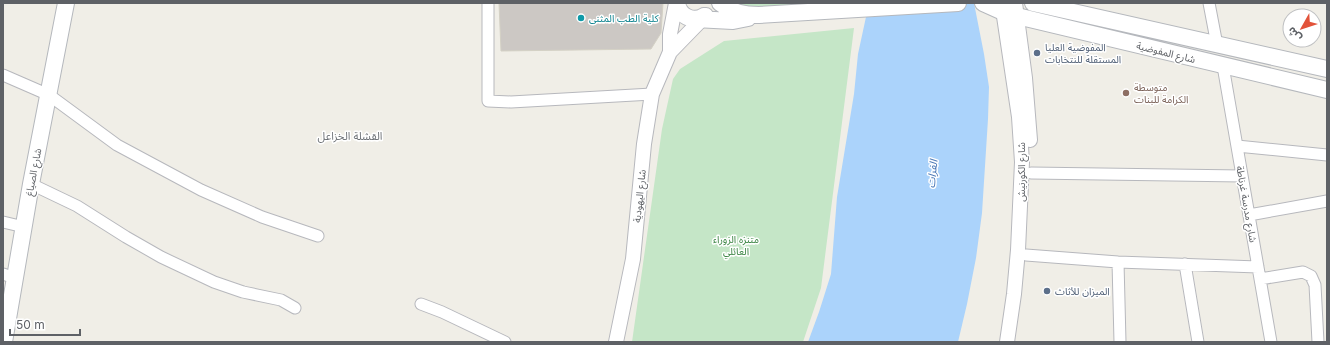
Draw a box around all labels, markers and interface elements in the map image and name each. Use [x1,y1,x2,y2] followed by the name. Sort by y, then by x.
[1282,8,1322,48] north arrow
[589,12,660,24] place label: كلية الطب المثنى
[576,13,586,23] marker: كلية الطب المثنى
[1284,24,1304,45] text: ش
[1135,39,1197,67] street label: شارع المفوضية
[1045,41,1121,65] place label: المفوضية العليا المستقلة للنتخابات
[1032,48,1042,58] marker: المفوضية العليا المستقلة للنتخابات
[1134,81,1188,106] place label: متوسطة الكرامة للبنات
[1121,88,1131,98] marker: متوسطة الكرامة للبنات
[318,129,382,143] district label: القشلة الخزاعل
[1015,142,1029,202] street label: شارع الكورنيش
[22,147,46,197] street label: شارع الصياغ
[924,158,941,189] water label: الفرات
[1232,165,1260,244] street label: شارع مدرسة غرناطة
[630,169,650,223] street label: شارع اليهودية
[713,233,759,259] park label: متنزه الزوراء العائلي
[1055,285,1110,298] place label: الميزان للأثاث
[1042,286,1052,296] marker: الميزان للأثاث
[10,311,80,337] scale bar
[16,317,45,332] text: 50 m

